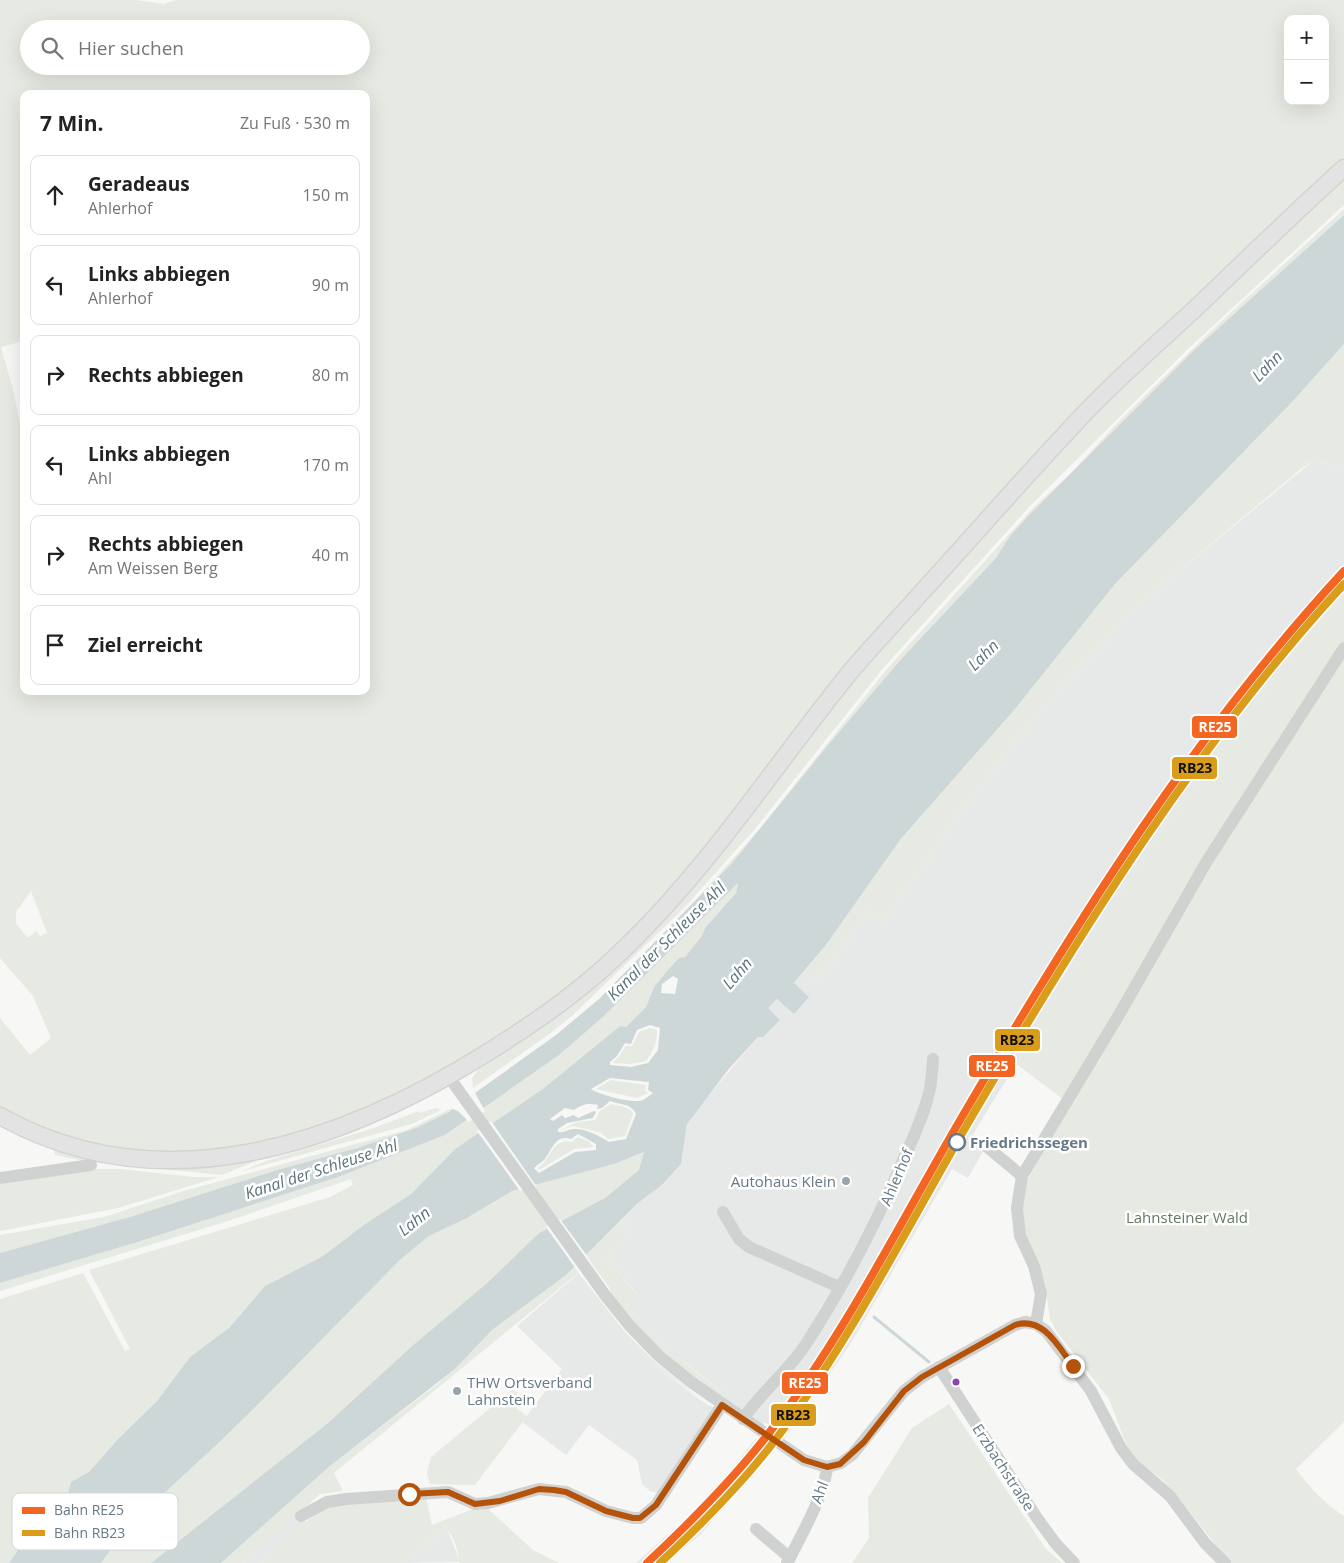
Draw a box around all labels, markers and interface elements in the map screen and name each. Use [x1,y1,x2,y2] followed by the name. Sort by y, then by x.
[1284,15,1329,105] map controls
[1284,15,1329,60] button: +
[20,20,370,75] search box
[38,34,66,62] icon: search
[78,35,184,61] text: Hier suchen
[1284,60,1329,105] button: −
[40,109,103,137] text: 7 Min.
[240,112,350,134] text: Zu Fuß · 530 m
[88,171,190,197] text: Geradeaus
[41,181,69,209] icon: ahead
[303,184,349,206] text: 150 m
[88,197,152,219] text: Ahlerhof
[88,261,230,287] text: Links abbiegen
[41,271,69,299] icon: left
[312,274,349,296] text: 90 m
[88,287,152,309] text: Ahlerhof
[1247,346,1287,386] water label: Lahn
[41,361,69,389] icon: right
[88,362,244,388] text: Rechts abbiegen
[312,364,349,386] text: 80 m
[88,441,230,467] text: Links abbiegen
[41,451,69,479] icon: left
[303,454,349,476] text: 170 m
[88,467,112,489] text: Ahl
[88,531,244,557] text: Rechts abbiegen
[41,541,69,569] icon: right
[312,544,349,566] text: 40 m
[88,557,218,579] text: Am Weissen Berg
[41,631,69,659] icon: arrive
[88,632,203,658] text: Ziel erreicht
[963,635,1003,675] water label: Lahn
[1191,715,1238,739] line badge: RE25
[1198,717,1232,736] text: RE25
[1171,756,1218,780] line badge: RB23
[1178,758,1212,777] text: RB23
[602,876,731,1005] water label: Kanal der Schleuse Ahl
[717,953,757,993] water label: Lahn
[994,1028,1041,1052] line badge: RB23
[1000,1030,1034,1049] text: RB23
[968,1054,1016,1078] line badge: RE25
[975,1056,1009,1075] text: RE25
[970,1132,1088,1152] place label: Friedrichssegen
[948,1133,966,1151] marker: Friedrichssegen
[242,1134,401,1204] water label: Kanal der Schleuse Ahl
[875,1144,917,1209] street label: Ahlerhof
[731,1171,836,1191] place label: Autohaus Klein
[840,1175,852,1187] marker: Autohaus Klein
[393,1201,435,1241] water label: Lahn
[1126,1207,1248,1227] park label: Lahnsteiner Wald
[1062,1355,1085,1378] route end
[781,1371,829,1395] line badge: RE25
[467,1372,592,1409] place label: THW Ortsverband Lahnstein
[788,1373,822,1392] text: RE25
[951,1377,961,1387] unlabelled marker
[451,1385,463,1397] marker: THW Ortsverband Lahnstein
[770,1403,817,1427] line badge: RB23
[776,1405,810,1424] text: RB23
[968,1420,1040,1514] street label: Erzbachstraße
[806,1478,832,1506] street label: Ahl
[398,1483,421,1506] route start
[12,1493,178,1550] legend
[54,1500,124,1519] text: Bahn RE25
[54,1523,125,1542] text: Bahn RB23

